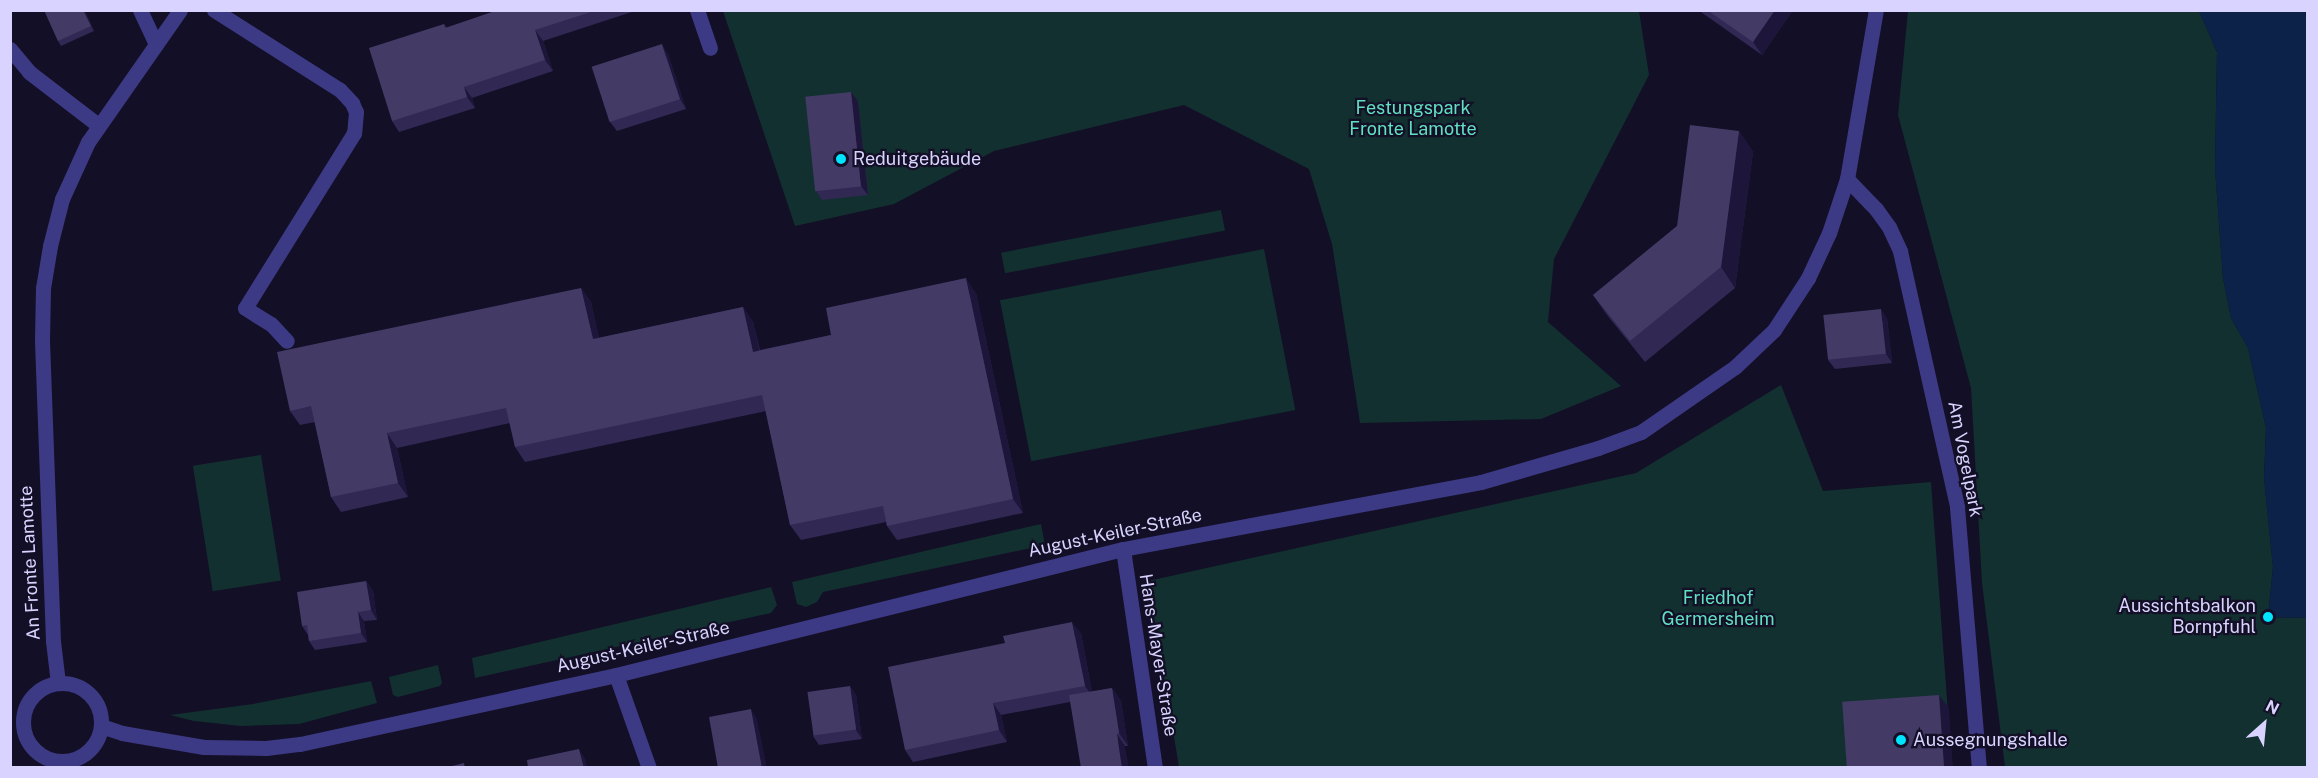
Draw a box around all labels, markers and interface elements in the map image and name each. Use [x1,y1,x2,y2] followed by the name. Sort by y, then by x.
[1349,98,1477,140] park label: Festungspark Fronte Lamotte
[853,148,981,170] place label: Reduitgebäude
[834,152,848,166] marker: Reduitgebäude
[1943,399,1987,519] street label: Am Vogelpark
[15,485,45,641] street label: An Fronte Lamotte
[1026,504,1204,562] street label: August-Keiler-Straße
[1134,572,1182,738] street label: Hans-Mayer-Straße
[1662,588,1774,630] park label: Friedhof Germersheim
[2118,596,2256,638] place label: Aussichtsbalkon Bornpfuhl
[2261,610,2275,624] marker: Aussichtsbalkon Bornpfuhl
[554,617,732,677] street label: August-Keiler-Straße
[2234,694,2294,754] north arrow
[2263,696,2282,719] text: N
[1913,729,2068,751] place label: Aussegnungshalle
[1894,733,1908,747] marker: Aussegnungshalle

